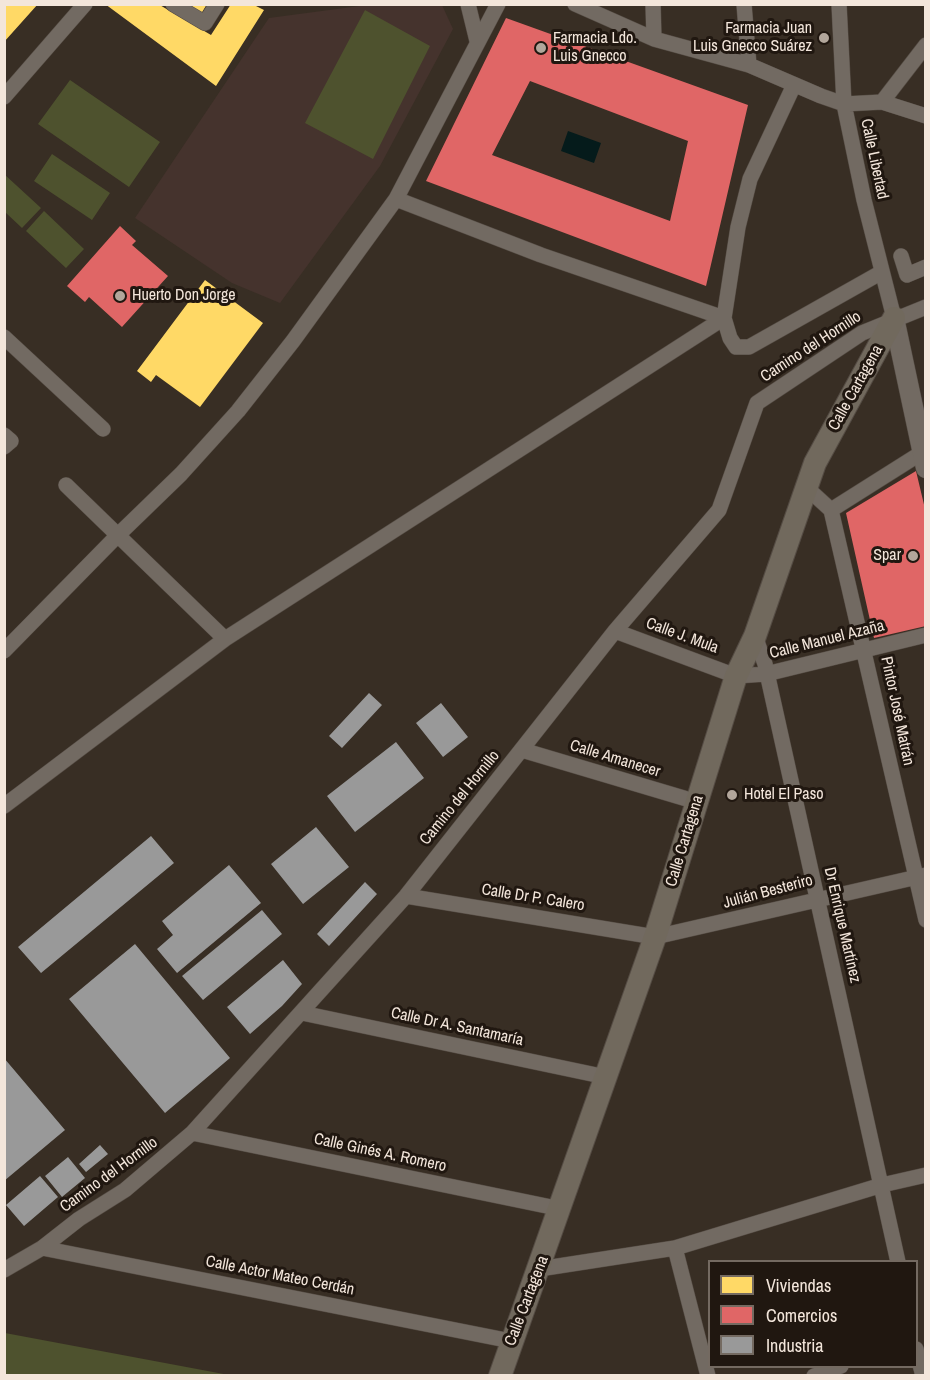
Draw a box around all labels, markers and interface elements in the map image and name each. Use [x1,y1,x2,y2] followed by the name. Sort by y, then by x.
[693,19,812,57] place label: Farmacia Juan Luis Gnecco Suárez
[553,29,637,67] place label: Farmacia Ldo. Luis Gnecco
[817,31,831,45] marker: Farmacia Juan Luis Gnecco Suárez
[534,41,548,55] marker: Farmacia Ldo. Luis Gnecco
[856,117,892,201] street label: Calle Libertad
[132,286,236,306] place label: Huerto Don Jorge
[113,289,127,303] marker: Huerto Don Jorge
[757,307,865,387] street label: Camino del Hornillo
[825,342,887,434] street label: Calle Cartagena
[873,546,901,566] place label: Spar
[906,549,920,563] marker: Spar
[643,614,721,658] street label: Calle J. Mula
[768,616,886,664] street label: Calle Manuel Azaña
[876,655,918,767] street label: Pintor José Matrán
[568,736,662,782] street label: Calle Amanecer
[416,747,504,849] street label: Camino del Hornillo
[744,785,823,805] place label: Hotel El Paso
[725,788,739,802] marker: Hotel El Paso
[662,793,708,889] street label: Calle Cartagena
[819,865,865,985] street label: Dr Enrique Martínez
[721,871,815,913] street label: Julián Besteriro
[480,880,586,916] street label: Calle Dr P. Calero
[389,1004,525,1050] street label: Calle Dr A. Santamaría
[312,1130,448,1176] street label: Calle Ginés A. Romero
[56,1133,162,1217] street label: Camino del Hornillo
[204,1252,356,1300] street label: Calle Actor Mateo Cerdán
[501,1253,553,1349] street label: Calle Cartagena
[708,1260,918,1368] legend
[766,1273,831,1298] text: Viviendas
[766,1303,837,1328] text: Comercios
[766,1333,823,1358] text: Industria

